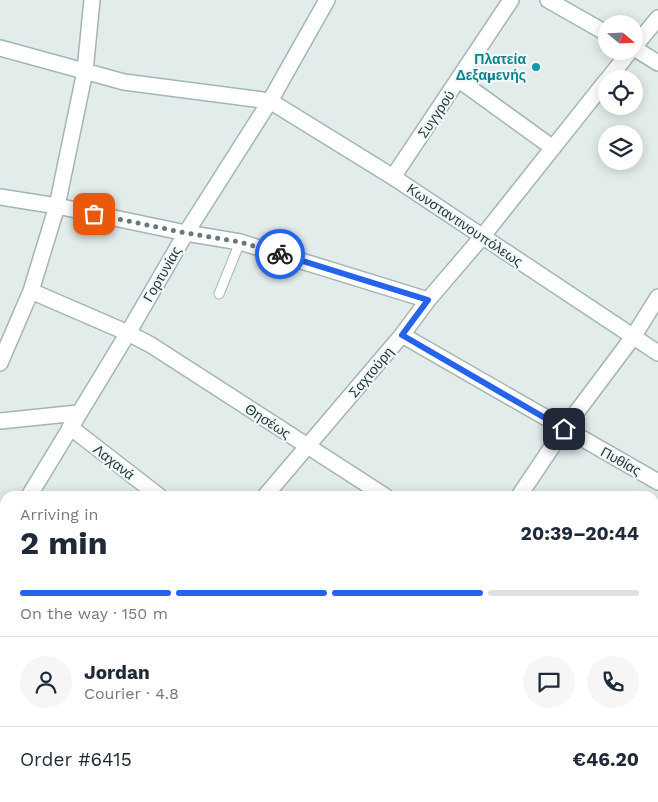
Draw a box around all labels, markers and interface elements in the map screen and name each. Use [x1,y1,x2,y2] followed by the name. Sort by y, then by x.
[598,15,642,60] north arrow
[598,15,643,170] map controls
[456,51,526,83] place label: Πλατεία Δεξαμενής
[530,61,542,73] marker: Πλατεία Δεξαμενής
[598,70,643,115] button: locate
[414,87,458,141] street label: Συγγρού
[598,125,643,170] button: layers
[404,180,526,270] street label: Κωνσταντινουπόλεως
[73,193,115,235] pin
[80,200,108,228] icon: bag
[255,229,305,279] courier
[266,240,294,268] icon: bike
[140,243,184,305] street label: Γορτυνίας
[345,344,397,400] street label: Σαχτούρη
[242,400,294,442] street label: Θησέως
[543,408,585,450] pin
[550,415,578,443] icon: home
[90,441,138,483] street label: Λαχανά
[598,443,644,479] street label: Πυθίας
[20,505,98,524] text: Arriving in
[521,522,639,545] text: 20:39–20:44
[20,524,108,562] text: 2 min
[20,604,168,623] text: On the way · 150 m
[20,656,72,708] button: person
[523,656,575,708] button: chat
[587,656,639,708] button: phone
[84,661,150,684] text: Jordan
[84,684,179,703] text: Courier · 4.8
[20,748,132,771] text: Order #6415
[573,748,639,771] text: €46.20

